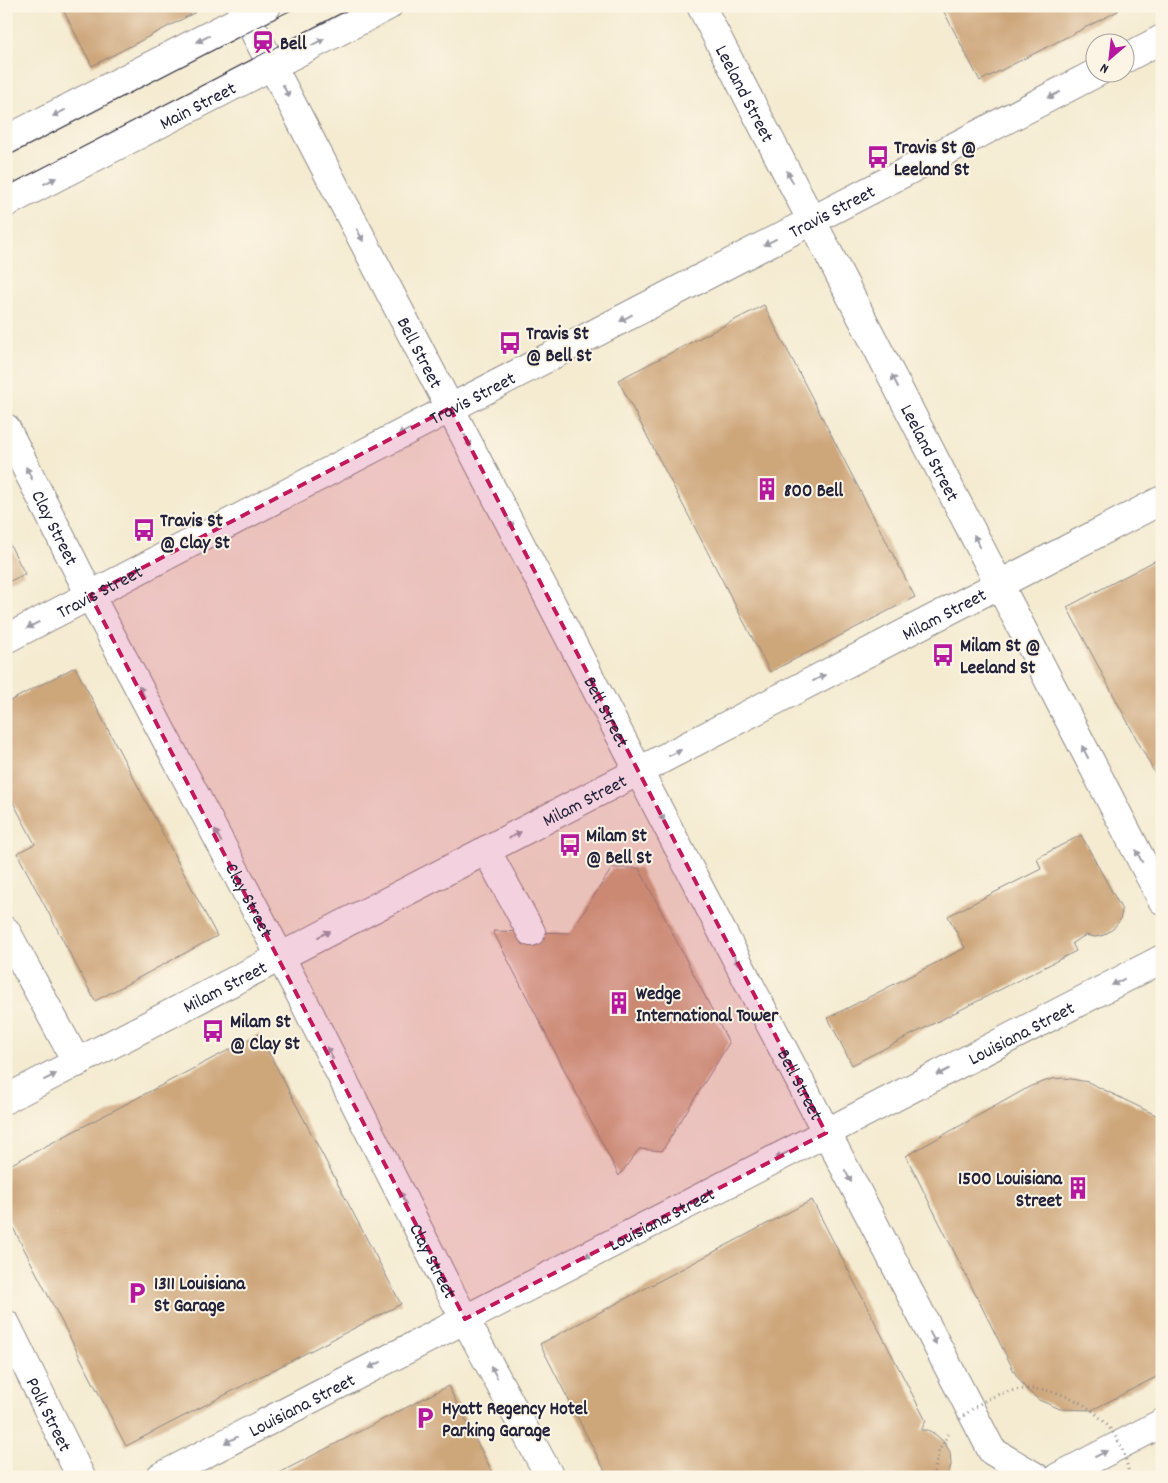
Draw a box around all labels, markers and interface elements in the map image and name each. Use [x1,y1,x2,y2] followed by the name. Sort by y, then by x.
[250,29,276,55] station icon: Bell
[280,32,307,59] place label: Bell
[1086,32,1136,82] north arrow
[196,35,210,43] one-way arrow
[311,38,326,46] one-way arrow
[706,41,779,148] street label: Leeland Street
[1097,57,1113,78] text: N
[156,77,242,139] street label: Main Street
[282,83,290,98] one-way arrow
[1047,91,1062,99] one-way arrow
[51,109,66,117] one-way arrow
[894,136,976,185] place label: Travis St @ Leeland St
[865,144,891,170] bus stop icon: Travis St @ Leeland St
[786,170,794,184] one-way arrow
[42,177,57,185] one-way arrow
[785,180,881,247] street label: Travis Street
[356,228,365,242] one-way arrow
[763,238,777,246] one-way arrow
[388,313,447,394] street label: Bell Street
[619,314,634,322] one-way arrow
[526,322,592,371] place label: Travis St @ Bell St
[497,330,523,356] bus stop icon: Travis St @ Bell St
[426,367,521,434] street label: Travis Street
[891,373,899,388] one-way arrow
[892,400,964,507] street label: Leeland Street
[397,428,411,436] one-way arrow
[464,434,472,448] one-way arrow
[25,466,33,480] one-way arrow
[754,476,780,502] building icon: 800 Bell
[784,479,844,506] place label: 800 Bell
[22,486,83,571] street label: Clay Street
[160,509,230,558] place label: Travis St @ Clay St
[506,514,514,529] one-way arrow
[131,517,157,543] bus stop icon: Travis St @ Clay St
[973,534,981,548] one-way arrow
[53,560,149,627] street label: Travis Street
[898,583,992,649] street label: Milam Street
[25,621,40,629] one-way arrow
[960,634,1040,683] place label: Milam St @ Leeland St
[930,642,956,668] bus stop icon: Milam St @ Leeland St
[575,673,634,753] street label: Bell Street
[812,674,826,682] one-way arrow
[138,685,146,700] one-way arrow
[1081,744,1089,759] one-way arrow
[668,749,682,757] one-way arrow
[539,770,633,836] street label: Milam Street
[657,807,665,822] one-way arrow
[586,824,652,873] place label: Milam St @ Bell St
[214,829,222,843] one-way arrow
[507,831,522,839] one-way arrow
[557,832,583,858] bus stop icon: Milam St @ Bell St
[1135,849,1143,863] one-way arrow
[216,859,278,943] street label: Clay Street
[317,930,331,938] one-way arrow
[732,951,740,966] one-way arrow
[179,956,273,1022] street label: Milam Street
[1111,978,1126,986] one-way arrow
[636,982,779,1031] place label: Wedge International Tower
[606,990,632,1016] building icon: Wedge International Tower
[964,996,1080,1074] street label: Louisiana Street
[230,1010,300,1059] place label: Milam St @ Clay St
[200,1018,226,1044] bus stop icon: Milam St @ Clay St
[326,1045,334,1060] one-way arrow
[768,1045,828,1126] street label: Bell Street
[936,1068,950,1076] one-way arrow
[42,1073,57,1081] one-way arrow
[775,1151,790,1159] one-way arrow
[958,1167,1063,1216] place label: 1500 Louisiana Street
[844,1169,852,1183] one-way arrow
[1065,1175,1091,1201] building icon: 1500 Louisiana Street
[605,1182,721,1260] street label: Louisiana Street
[399,1190,407,1205] one-way arrow
[401,1220,461,1304] street label: Clay Street
[584,1250,599,1258] one-way arrow
[154,1272,246,1321] place label: 1311 Louisiana St Garage
[124,1280,150,1306] parking icon: 1311 Louisiana St Garage
[929,1330,937,1345] one-way arrow
[368,1361,383,1369] one-way arrow
[490,1365,498,1380] one-way arrow
[245,1368,361,1446] street label: Louisiana Street
[17,1373,77,1457] street label: Polk Street
[442,1397,588,1446] place label: Hyatt Regency Hotel Parking Garage
[412,1405,438,1431] parking icon: Hyatt Regency Hotel Parking Garage
[224,1436,238,1444] one-way arrow
[1094,1450,1108,1458] one-way arrow

